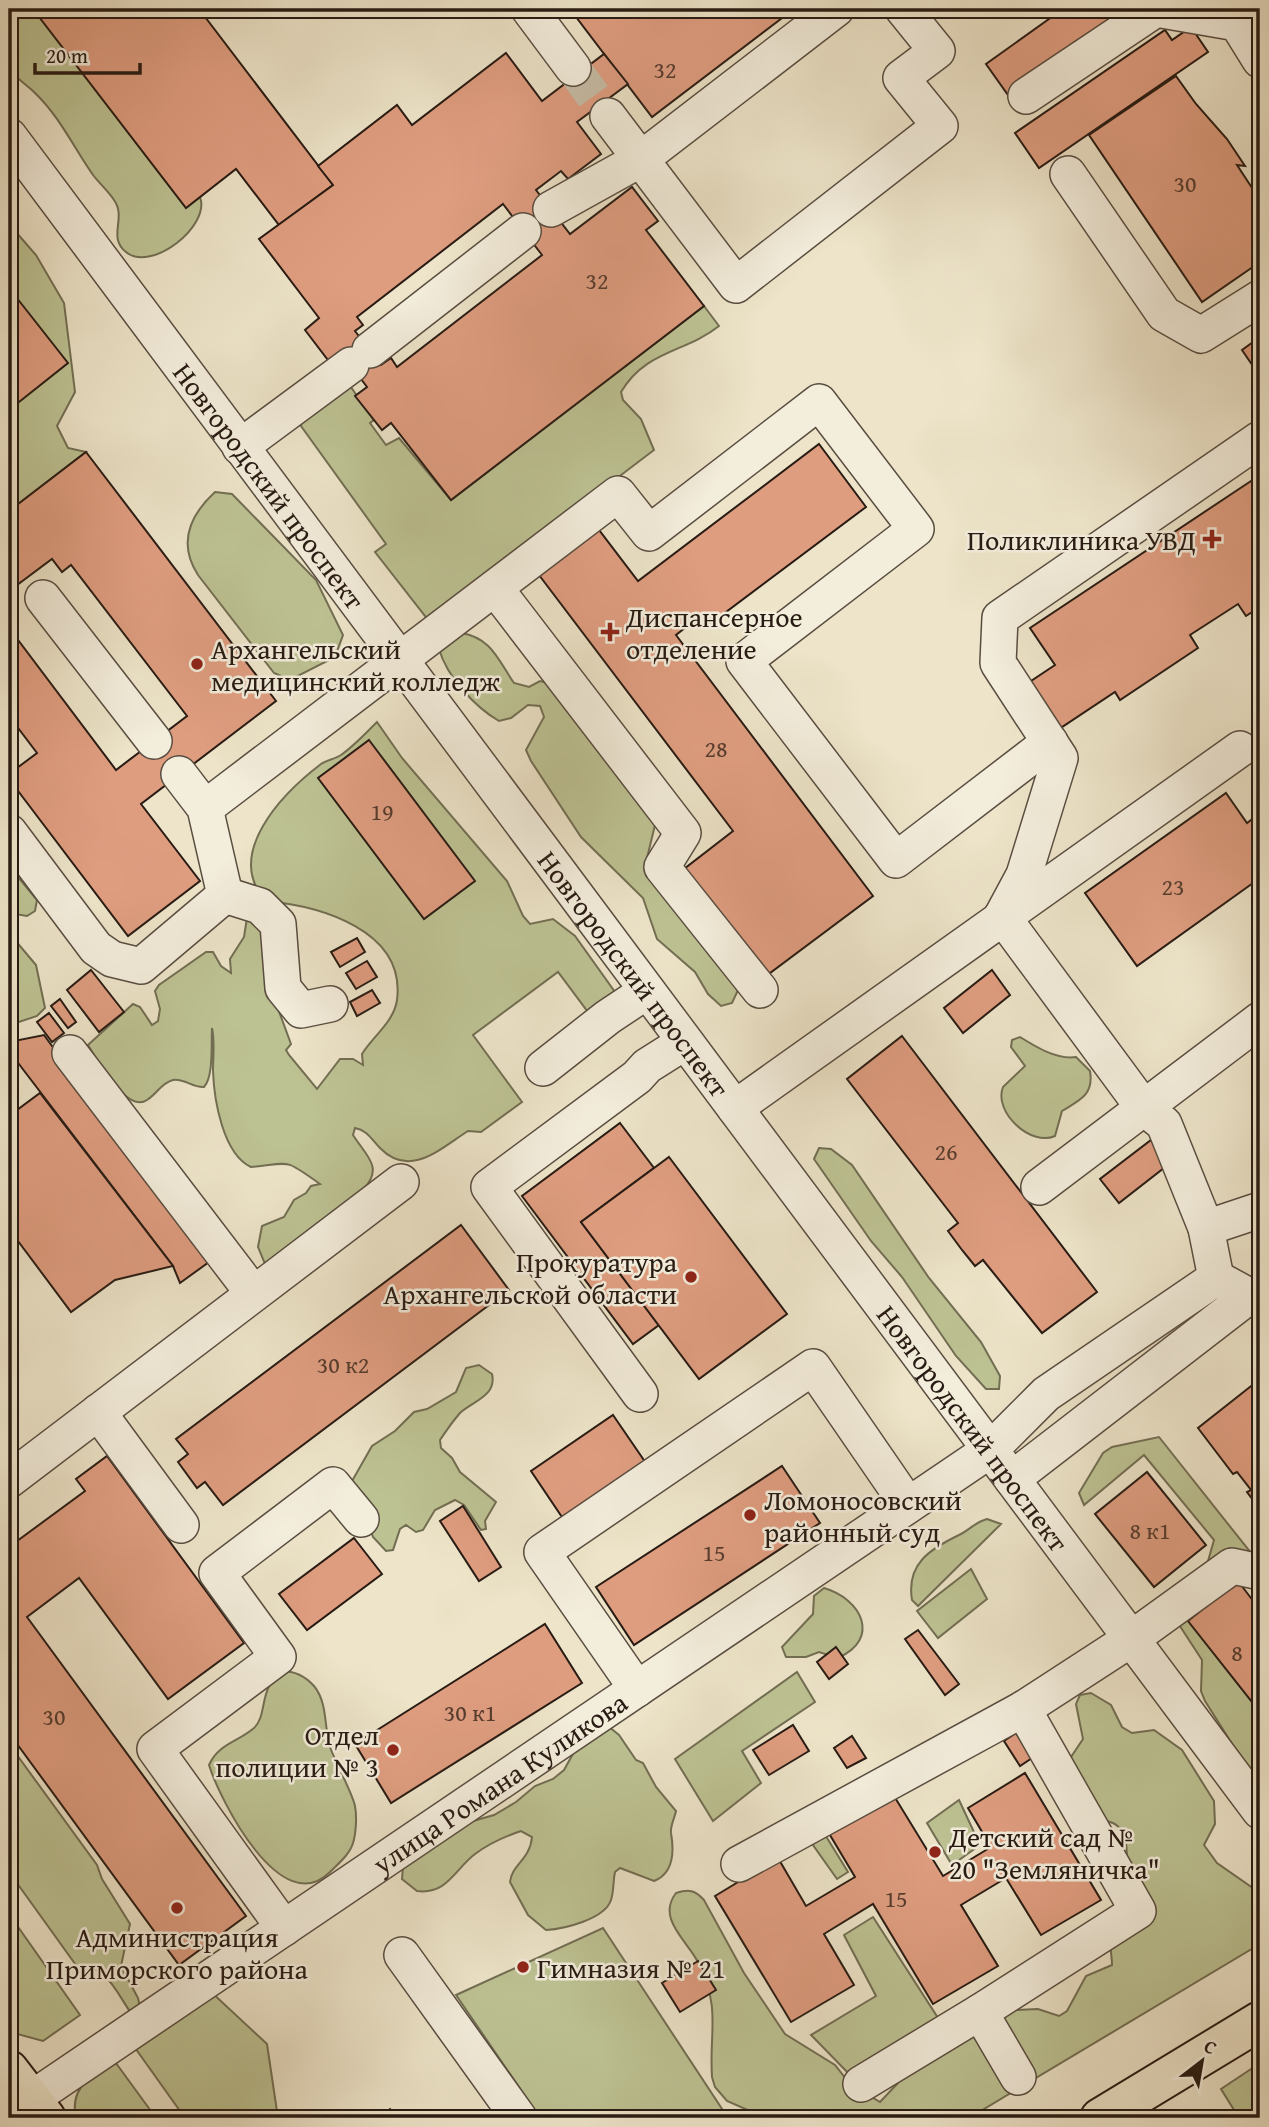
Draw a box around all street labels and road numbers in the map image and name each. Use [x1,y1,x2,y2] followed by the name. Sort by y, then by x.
[164,353,376,618] street label: Новгородский проспект
[529,841,740,1106] street label: Новгородский проспект
[868,1296,1080,1560] street label: Новгородский проспект
[363,1681,635,1884] street label: улица Романа Куликова

